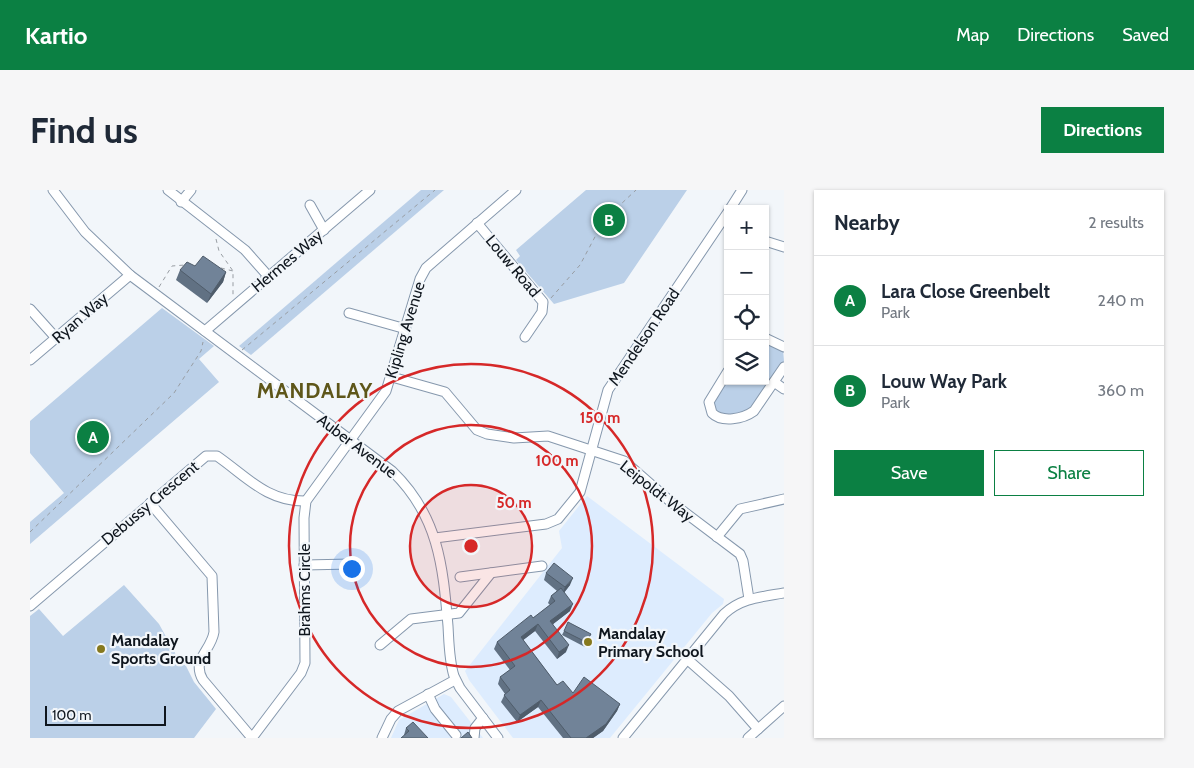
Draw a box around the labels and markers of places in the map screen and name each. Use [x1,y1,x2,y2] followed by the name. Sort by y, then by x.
[593,201,625,239] pin: B
[77,418,109,456] pin: A
[462,537,480,555] centre of rings
[598,624,704,661] place label: Mandalay Primary School
[111,631,211,668] place label: Mandalay Sports Ground
[582,636,594,648] marker: Mandalay Primary School
[95,643,107,655] marker: Mandalay Sports Ground

